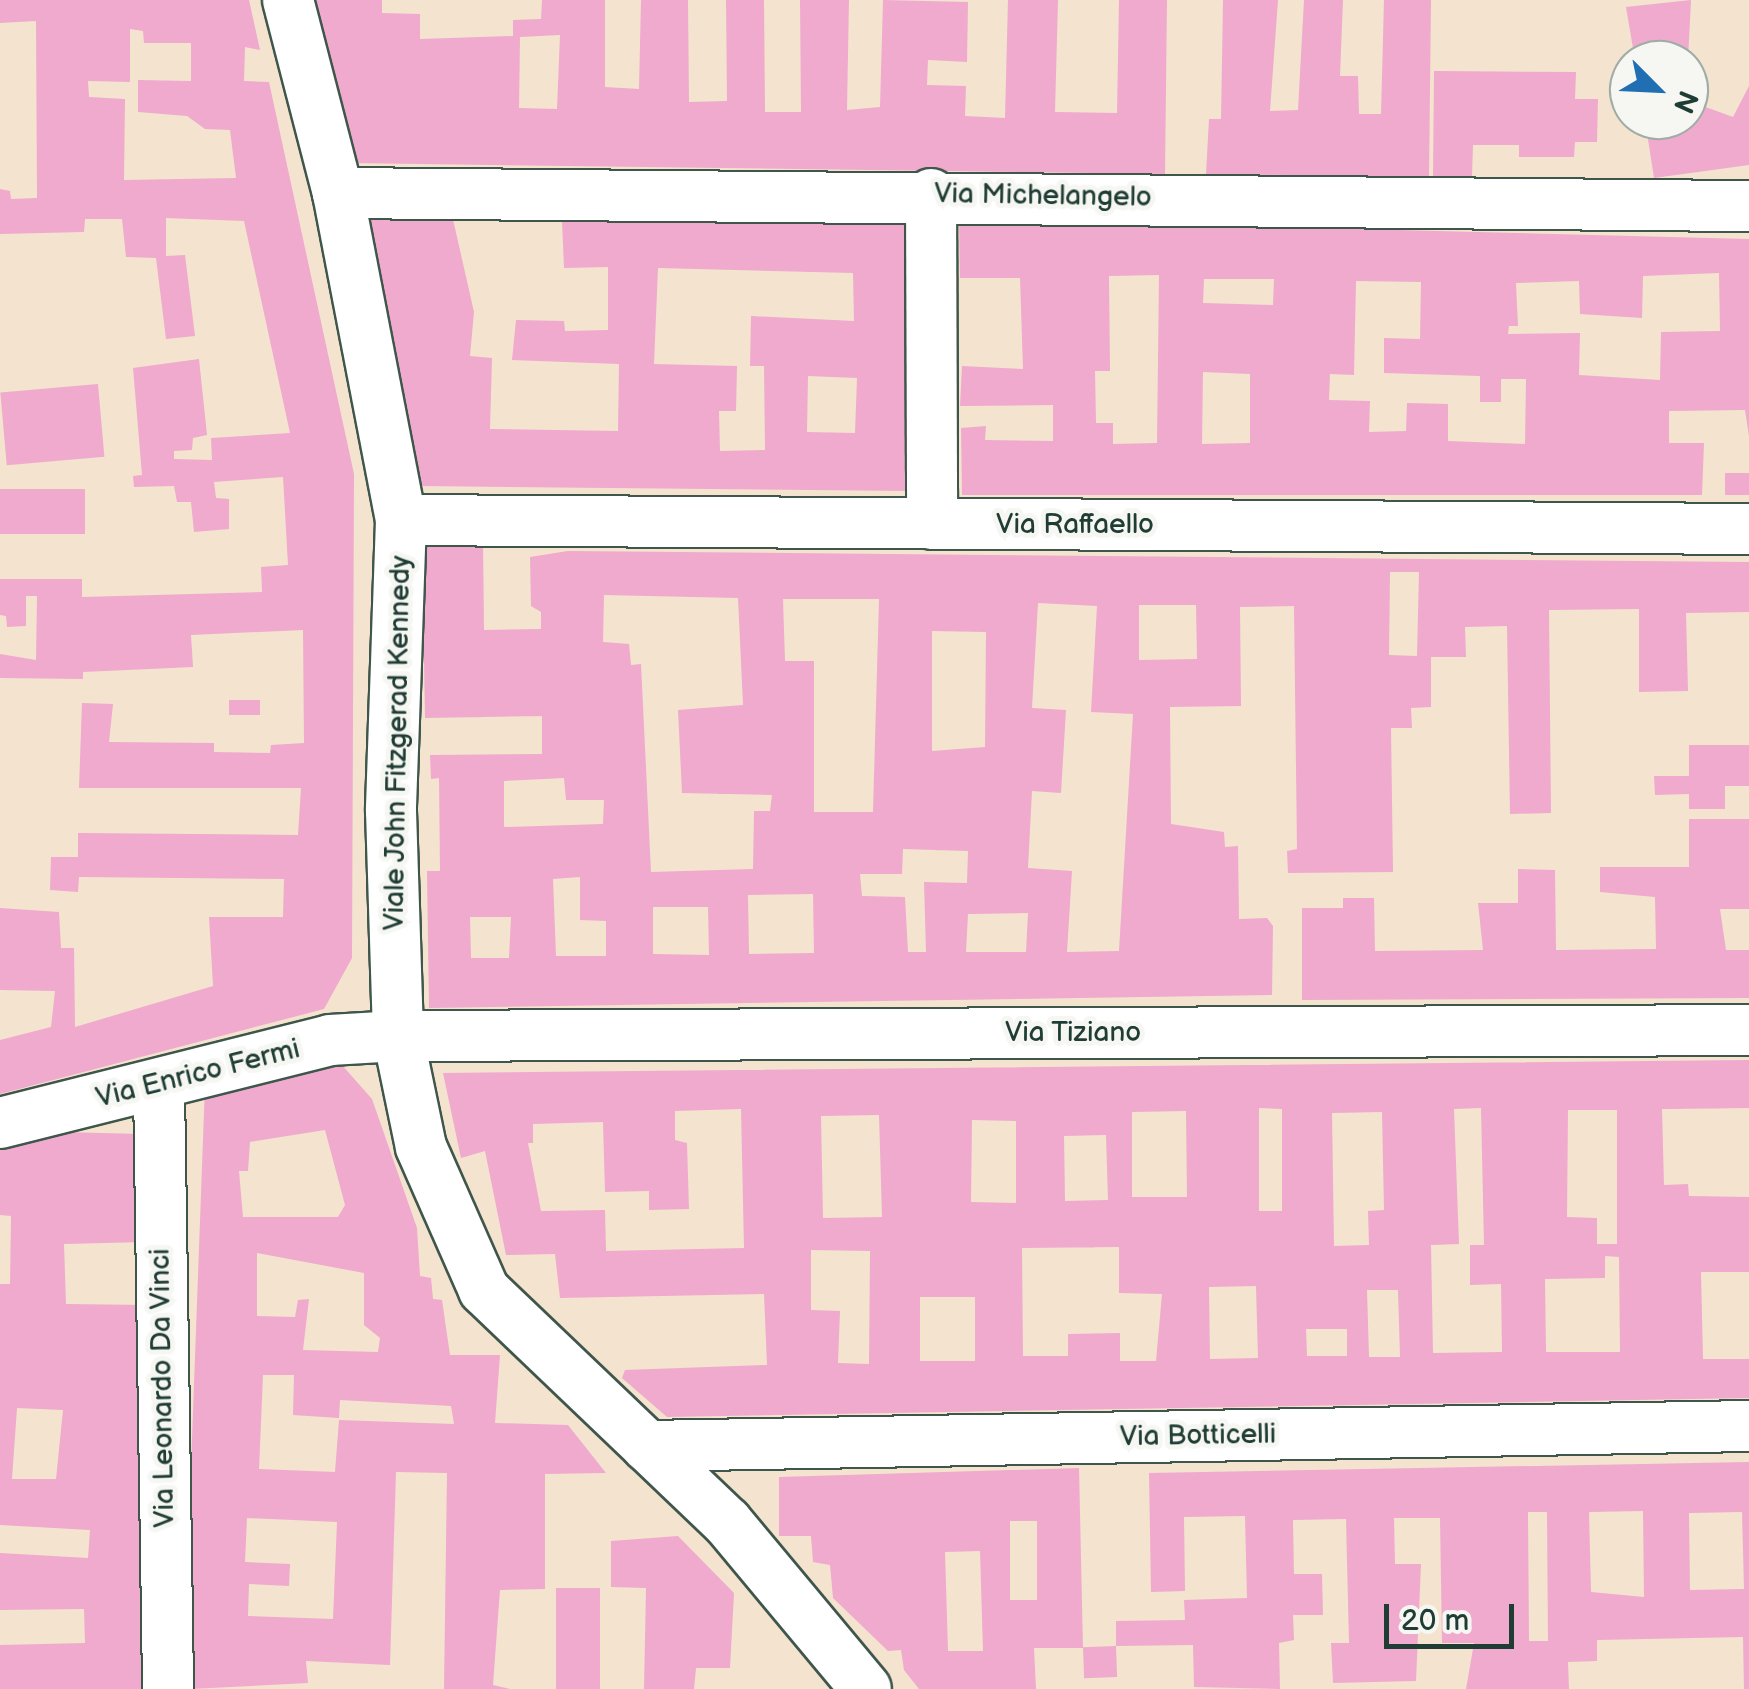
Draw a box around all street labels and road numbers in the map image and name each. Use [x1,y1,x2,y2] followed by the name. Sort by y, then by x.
[934,177,1152,215] street label: Via Michelangelo
[996,508,1154,542] street label: Via Raffaello
[378,554,418,932] street label: Viale John Fitzgerad Kennedy
[1004,1016,1142,1050] street label: Via Tiziano
[93,1032,303,1116] street label: Via Enrico Fermi
[144,1248,182,1528] street label: Via Leonardo Da Vinci
[1120,1418,1276,1454] street label: Via Botticelli

